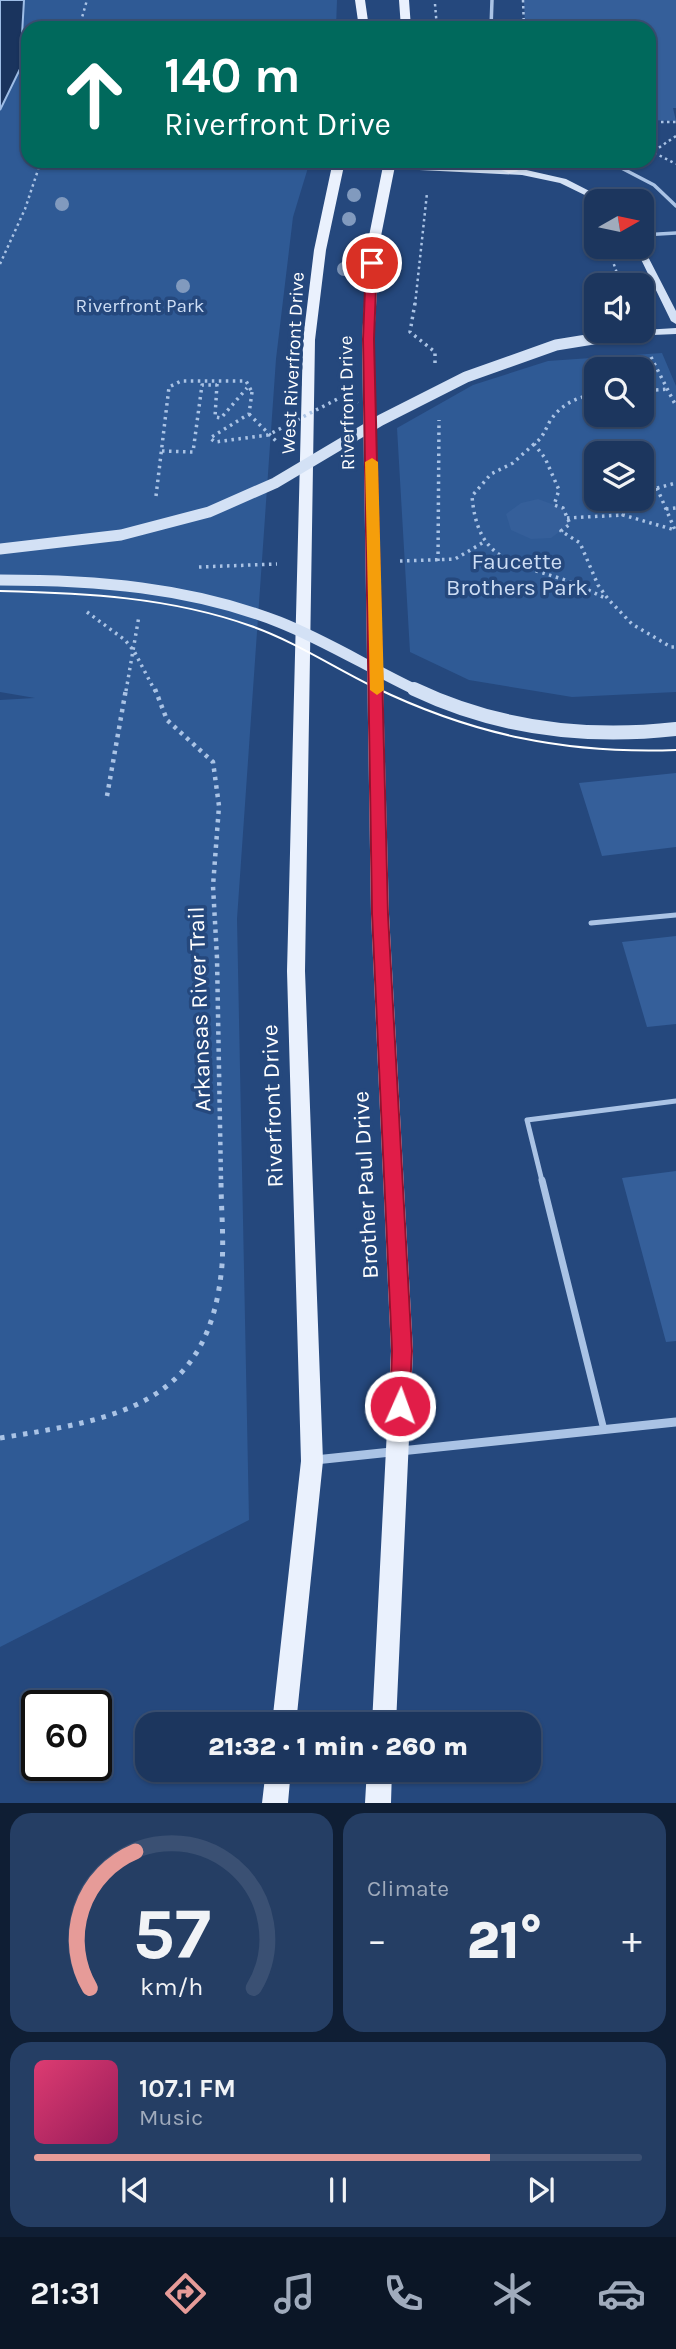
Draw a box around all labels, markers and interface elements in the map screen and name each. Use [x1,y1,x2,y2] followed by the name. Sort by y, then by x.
[164,47,301,104] text: 140 m
[49,49,140,140] icon: ahead
[164,106,391,143] text: Riverfront Drive
[584,189,654,259] north arrow
[584,189,654,511] map controls
[342,233,402,293] pin
[353,244,391,282] icon: arrive
[277,271,309,455] street label: West Riverfront Drive
[584,273,654,343] button: sound
[76,295,205,317] park label: Riverfront Park
[335,335,359,471] street label: Riverfront Drive
[584,357,654,427] button: search
[584,441,654,511] button: layers
[446,548,588,601] park label: Faucette Brothers Park
[182,906,217,1112] street label: Arkansas River Trail
[256,1024,289,1188] street label: Riverfront Drive
[347,1090,384,1280] street label: Brother Paul Drive
[363,1369,437,1443] position arrow
[21,1690,112,1781] speed limit sign: 60
[208,1731,468,1762] text: 21:32 · 1 min · 260 m
[367,1875,449,1902] text: Climate
[132,1892,211,1977] text: 57
[467,1910,542,1971] text: 21°
[367,1918,387,1963] text: −
[622,1918,642,1963] text: +
[140,1972,203,2001] text: km/h
[139,2073,236,2104] text: 107.1 FM
[139,2104,203,2131] text: Music
[116,2171,154,2209] icon: previous
[319,2171,357,2209] icon: pause
[522,2171,560,2209] icon: next
[161,2269,210,2318] icon: directions
[270,2269,319,2318] icon: music
[379,2269,428,2318] icon: phone
[488,2269,537,2318] icon: climate
[597,2269,646,2318] icon: car
[30,2275,101,2312] text: 21:31

